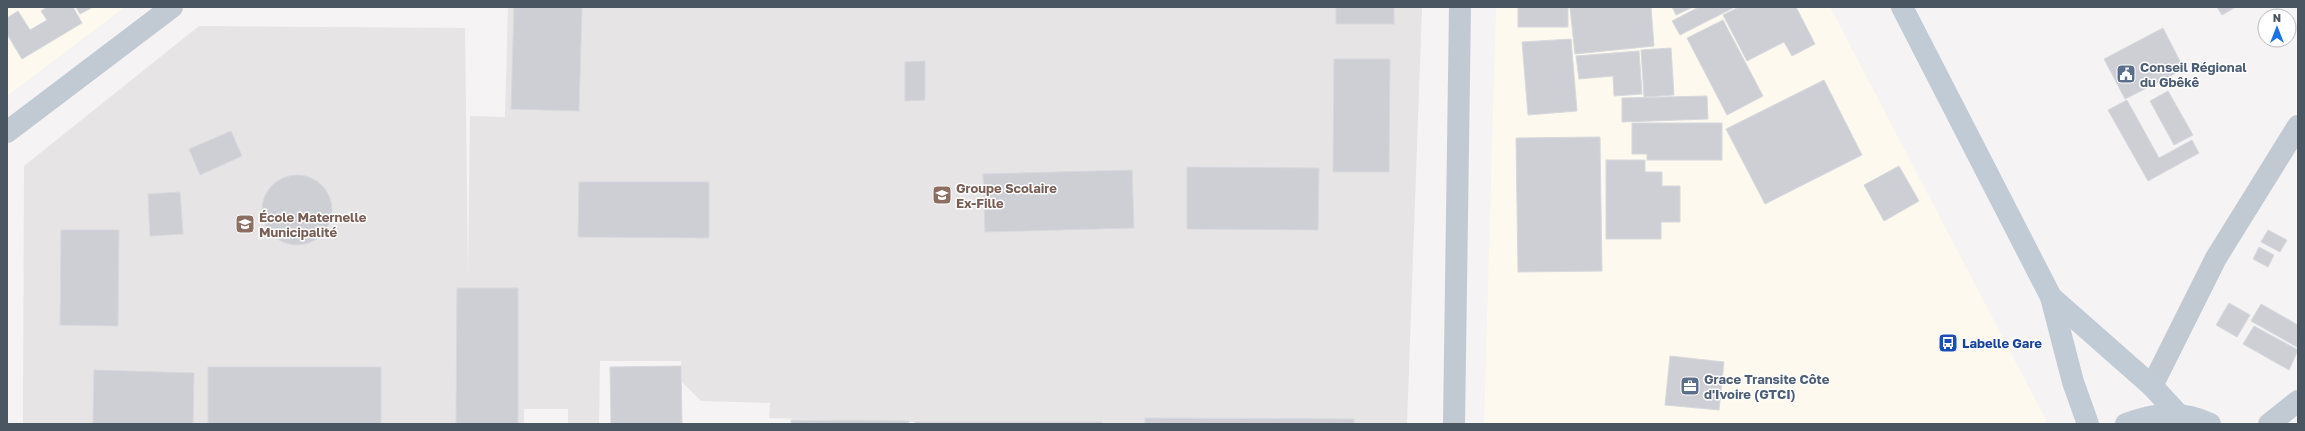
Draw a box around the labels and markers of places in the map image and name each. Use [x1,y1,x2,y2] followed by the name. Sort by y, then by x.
[2140,59,2247,90] place label: Conseil Régional du Gbêkê
[2115,63,2137,85] public building icon: Conseil Régional du Gbêkê
[956,180,1057,211] place label: Groupe Scolaire Ex-Fille
[931,184,953,206] school or university icon: Groupe Scolaire Ex-Fille
[259,209,367,240] place label: École Maternelle Municipalité
[234,213,256,235] school or university icon: École Maternelle Municipalité
[1937,332,1959,354] bus stop icon: Labelle Gare
[1962,335,2042,351] place label: Labelle Gare
[1704,371,1830,402] place label: Grace Transite Côte d'Ivoire (GTCI)
[1679,375,1701,397] office icon: Grace Transite Côte d'Ivoire (GTCI)

